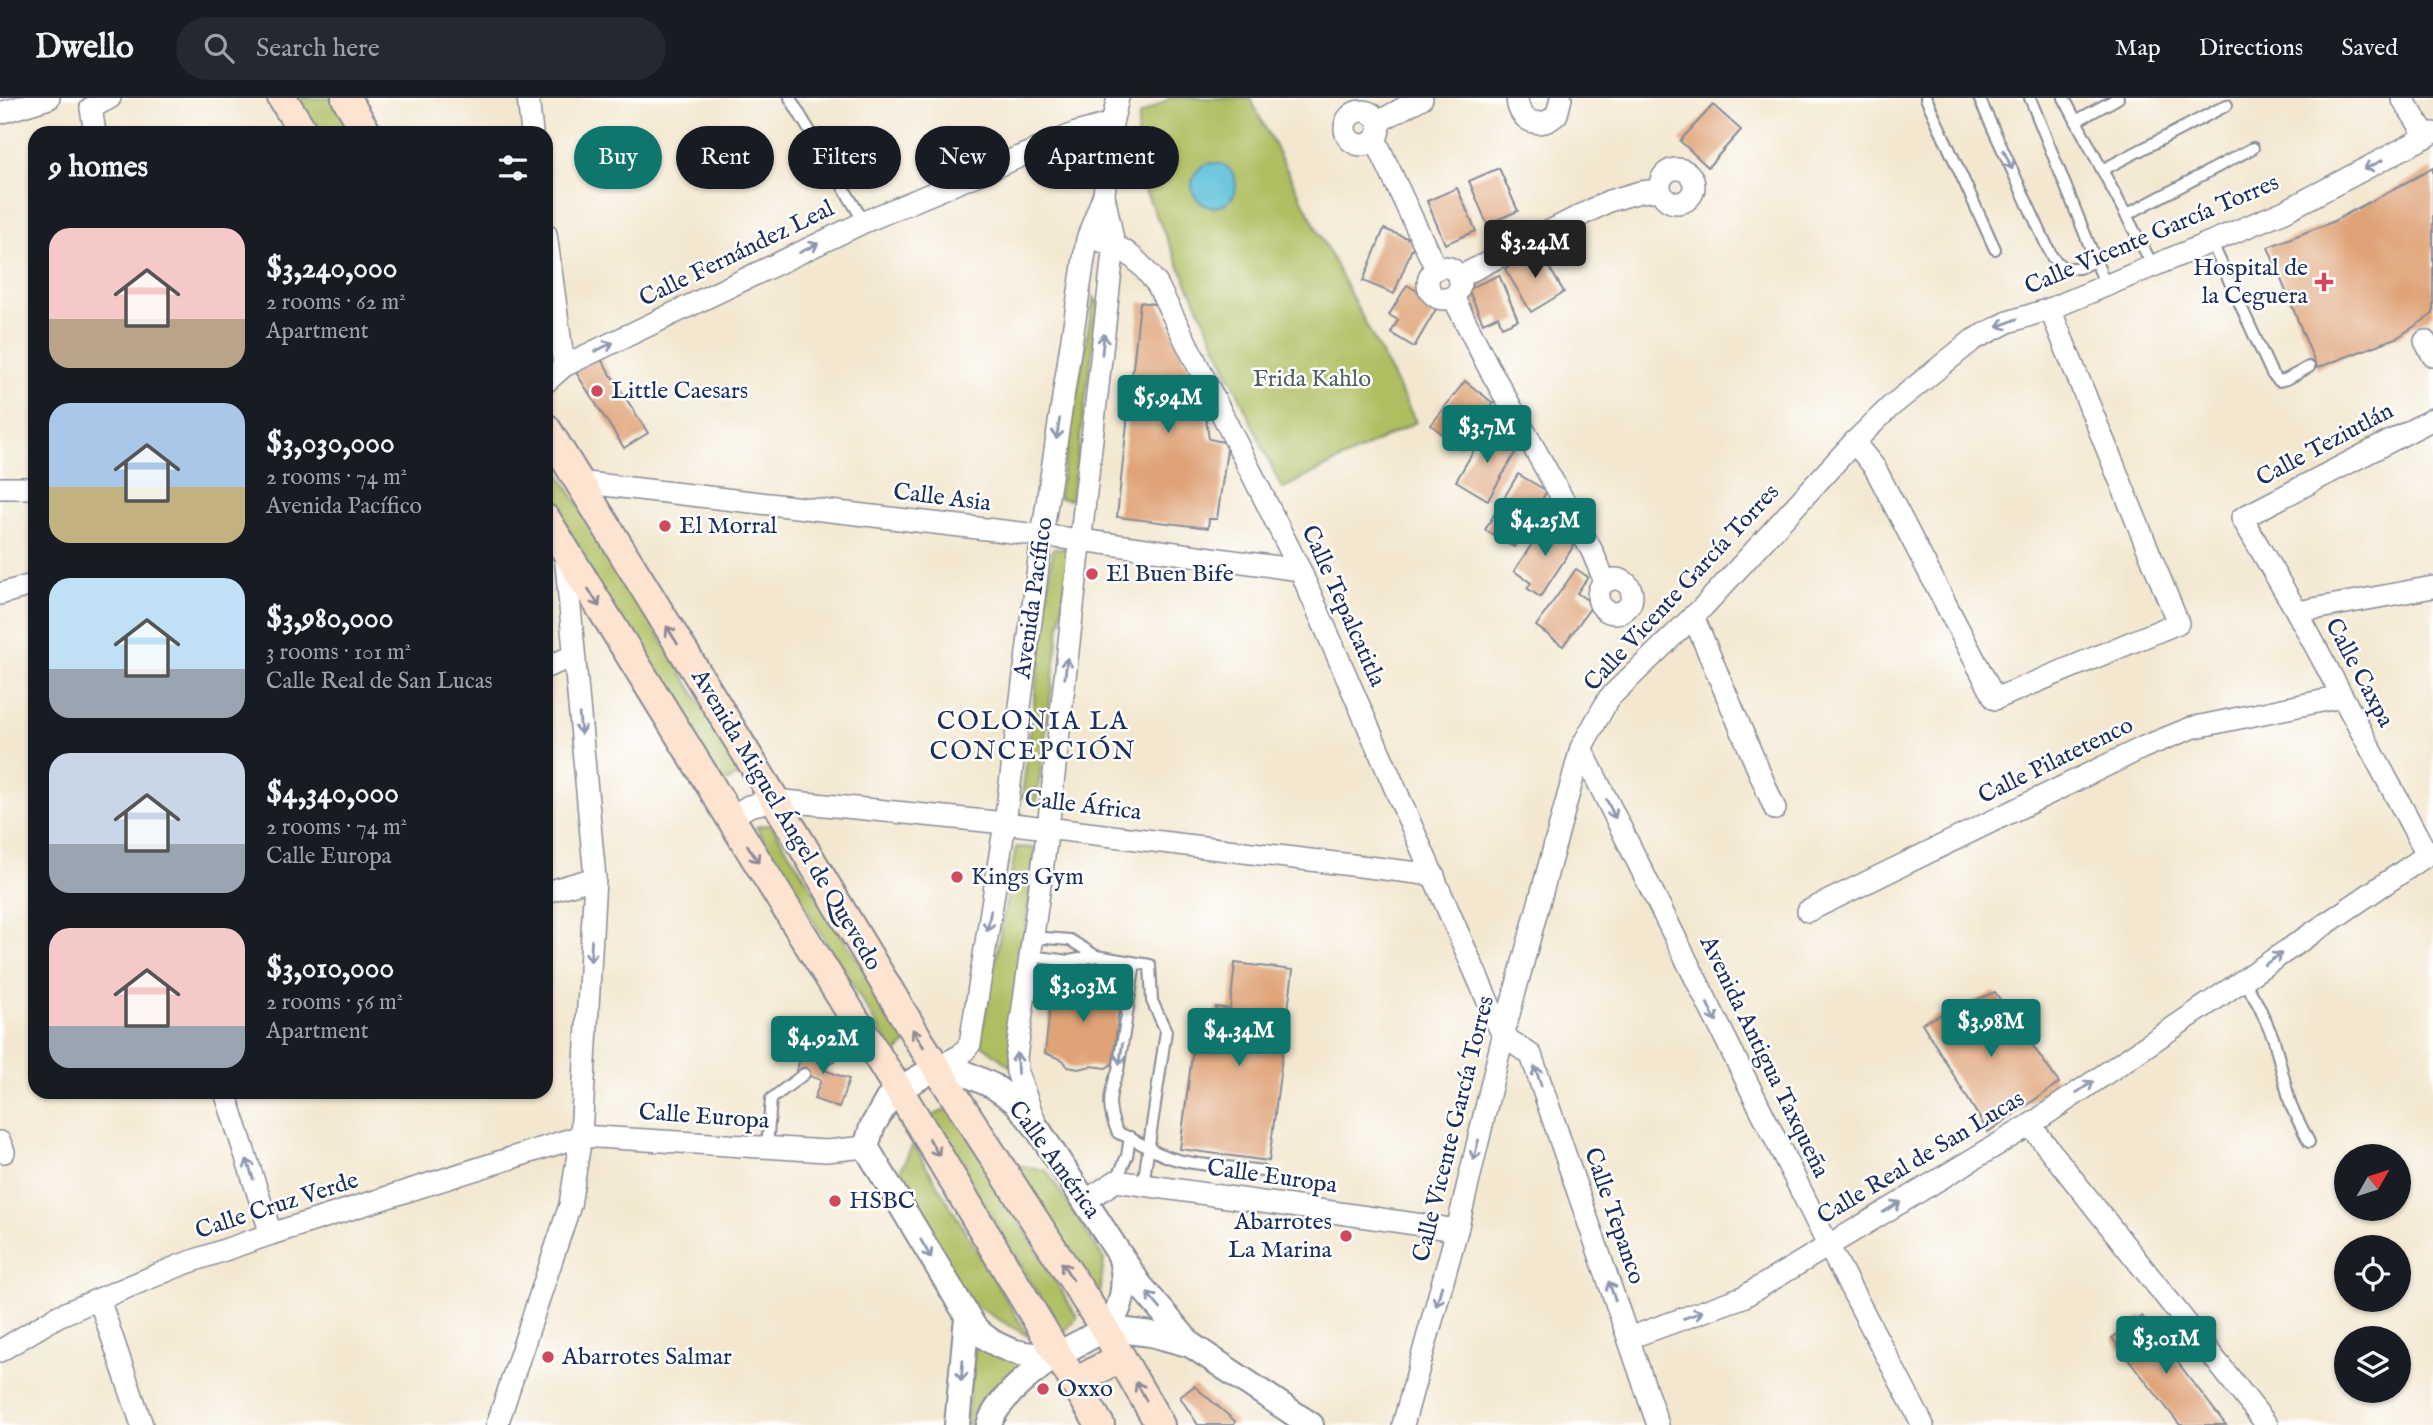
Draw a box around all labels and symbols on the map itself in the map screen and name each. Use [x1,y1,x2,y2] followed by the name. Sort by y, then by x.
[2001,149,2015,170] one-way arrow
[2363,158,2384,172] one-way arrow
[2020,167,2284,303] street label: Calle Vicente García Torres
[634,193,840,315] street label: Calle Fernández Leal
[1478,220,1592,280] pin: $3.24M
[798,241,819,255] one-way arrow
[2193,253,2309,312] place label: Hospital de la Ceguera
[2314,272,2334,292] marker: Hospital de la Ceguera
[1997,318,2018,331] one-way arrow
[1096,333,1109,356] one-way arrow
[593,340,614,353] one-way arrow
[1253,364,1371,395] park label: Frida Kahlo
[611,376,748,407] place label: Little Caesars
[1111,376,1225,435] pin: $5.94M
[589,383,605,399] marker: Little Caesars
[2251,396,2399,494] street label: Calle Teziutlán
[1438,406,1536,465] pin: $3.7M
[1051,417,1064,440] one-way arrow
[891,477,993,519] street label: Calle Asia
[1577,478,1787,698] street label: Calle Vicente García Torres
[1488,498,1602,558] pin: $4.25M
[679,511,778,542] place label: El Morral
[1007,515,1061,682] street label: Avenida Pacífico
[657,518,673,534] marker: El Morral
[1294,520,1393,692] street label: Calle Tepalcatitla
[1106,559,1234,590] place label: El Buen Bife
[1084,566,1100,582] marker: El Buen Bife
[588,587,602,607] one-way arrow
[2317,613,2401,734] street label: Calle Caxpa
[665,625,679,645] one-way arrow
[1060,657,1073,679] one-way arrow
[683,663,889,976] street label: Avenida Miguel Ángel de Quevedo
[930,705,1136,768] district label: COLONIA LA CONCEPCIÓN
[1973,710,2139,812] street label: Calle Pilatetenco
[574,712,587,735] one-way arrow
[1023,783,1144,829] street label: Calle África
[1604,798,1618,819] one-way arrow
[745,844,760,863] one-way arrow
[971,862,1084,893] place label: Kings Gym
[949,869,965,885] marker: Kings Gym
[983,909,996,932] one-way arrow
[1691,930,1836,1184] street label: Avenida Antigua Taxqueña
[584,939,597,962] one-way arrow
[2263,952,2282,966] one-way arrow
[1026,964,1140,1024] pin: $3.03M
[1406,993,1502,1265] street label: Calle Vicente García Torres
[1934,1000,2048,1059] pin: $3.98M
[1706,1002,1720,1023] one-way arrow
[1182,1009,1296,1068] pin: $4.34M
[766,1016,880,1076] pin: $4.92M
[910,1029,924,1049] one-way arrow
[1114,1042,1127,1065] one-way arrow
[1011,1052,1024,1075] one-way arrow
[1531,1065,1543,1087] one-way arrow
[2075,1080,2094,1094] one-way arrow
[1812,1084,2030,1232] street label: Calle Real de San Lucas
[1001,1095,1108,1226] street label: Calle América
[638,1097,771,1137] street label: Calle Europa
[927,1137,941,1157] one-way arrow
[1469,1138,1482,1161] one-way arrow
[1576,1144,1652,1289] street label: Calle Tepanco
[2334,1144,2412,1222] north arrow
[1205,1153,1340,1202] street label: Calle Europa
[243,1158,256,1180] one-way arrow
[192,1165,362,1247] street label: Calle Cruz Verde
[849,1186,915,1217] place label: HSBC
[827,1193,843,1209] marker: HSBC
[1881,1200,1901,1214] one-way arrow
[1228,1207,1333,1266] place label: Abarrotes La Marina
[1338,1228,1354,1244] marker: Abarrotes La Marina
[919,1238,933,1258] one-way arrow
[1060,1261,1074,1281] one-way arrow
[1605,1280,1618,1302] one-way arrow
[1431,1285,1444,1307] one-way arrow
[1146,1293,1162,1311] one-way arrow
[1681,1308,1703,1320] one-way arrow
[2109,1316,2223,1376] pin: $3.01M
[561,1342,732,1373] place label: Abarrotes Salmar
[540,1349,556,1365] marker: Abarrotes Salmar
[955,1359,968,1382] one-way arrow
[1057,1374,1113,1405] place label: Oxxo
[1035,1381,1051,1397] marker: Oxxo
[1134,1381,1147,1402] one-way arrow

